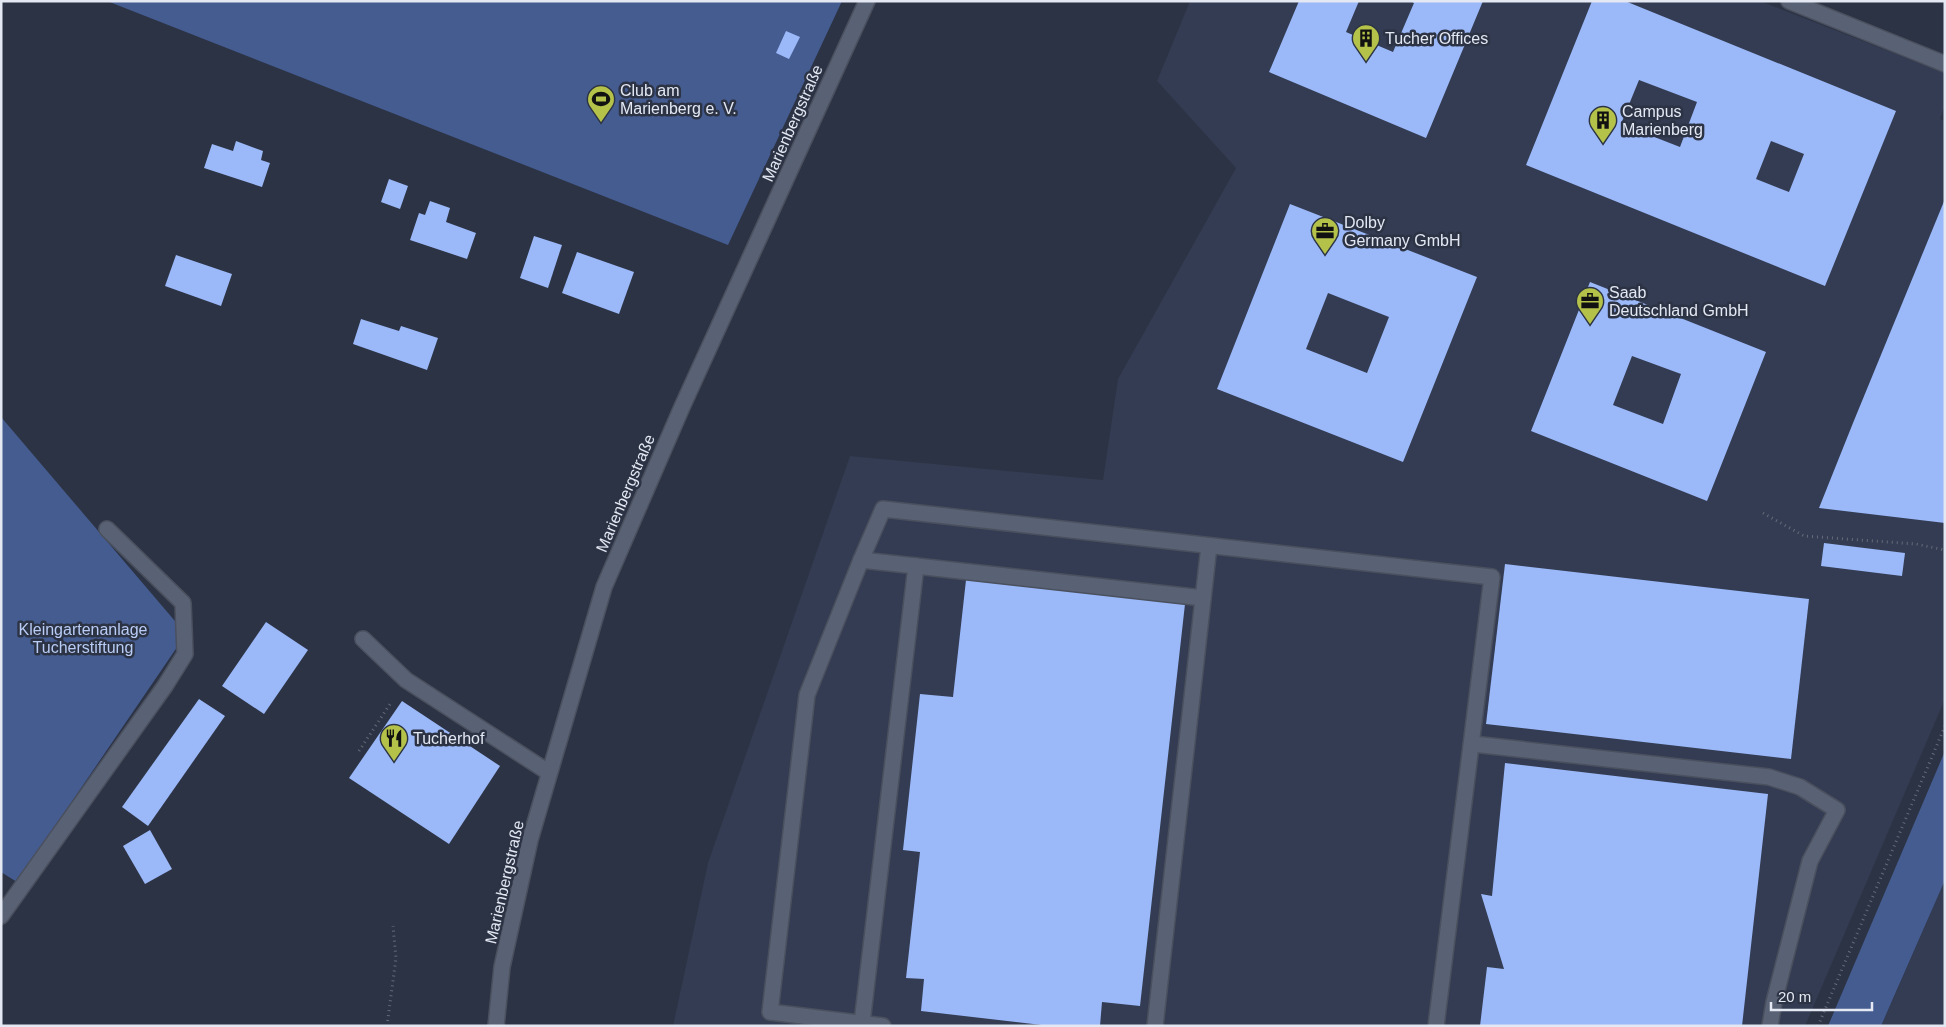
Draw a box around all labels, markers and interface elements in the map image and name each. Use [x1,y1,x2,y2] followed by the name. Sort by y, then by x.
[1351,23,1381,62] building icon: Tucher Offices
[1385,30,1488,47] place label: Tucher Offices
[759,62,826,184] street label: Marienbergstraße
[620,82,737,117] place label: Club am Marienberg e. V.
[586,84,616,123] sports icon: Club am Marienberg e. V.
[1622,103,1703,138] place label: Campus Marienberg
[1588,105,1618,144] building icon: Campus Marienberg
[1344,214,1460,249] place label: Dolby Germany GmbH
[1310,216,1340,255] office icon: Dolby Germany GmbH
[1609,284,1749,319] place label: Saab Deutschland GmbH
[1575,286,1605,325] office icon: Saab Deutschland GmbH
[593,432,658,555] street label: Marienbergstraße
[19,621,148,656] park label: Kleingartenanlage Tucherstiftung
[379,723,409,762] restaurant icon: Tucherhof
[413,730,485,747] place label: Tucherhof
[482,819,527,946] street label: Marienbergstraße
[1771,980,1872,1012] scale bar
[1778,988,1811,1005] text: 20 m

